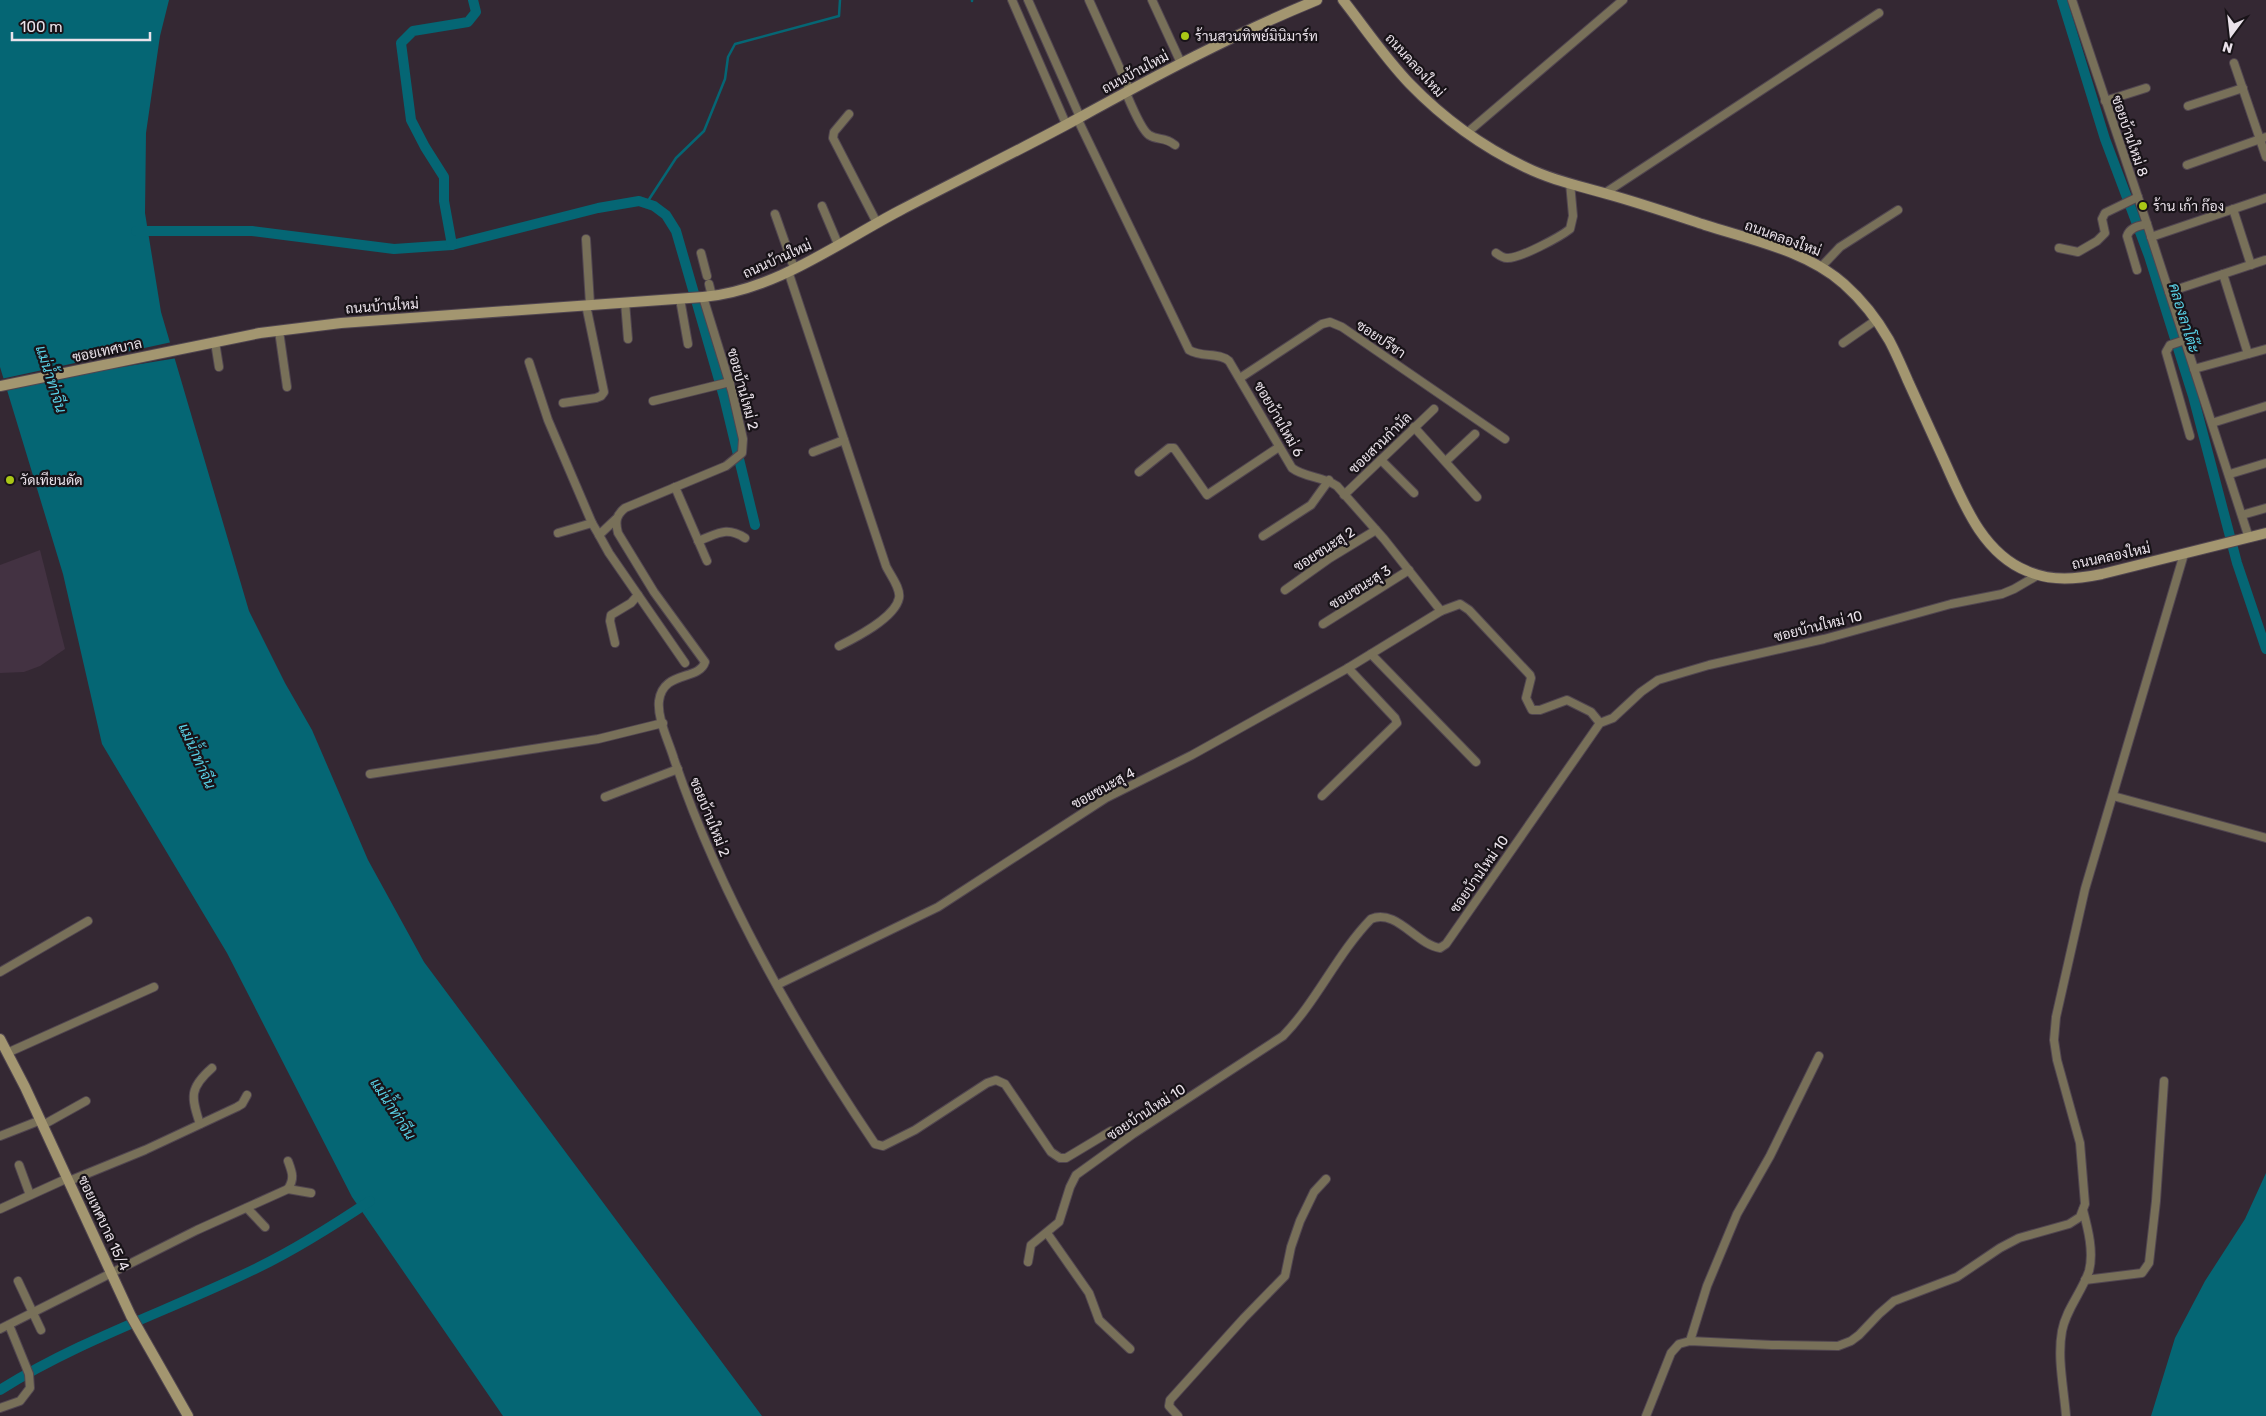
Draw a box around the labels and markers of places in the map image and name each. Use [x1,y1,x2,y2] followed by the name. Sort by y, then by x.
[1195,27,1318,45] place label: ร้านสวนทิพย์มินิมาร์ท
[1179,30,1191,42] marker: ร้านสวนทิพย์มินิมาร์ท
[2153,197,2224,215] place label: ร้าน เก้า ก๊อง
[2137,200,2149,212] marker: ร้าน เก้า ก๊อง
[20,471,83,489] place label: วัดเทียนดัด
[4,474,16,486] marker: วัดเทียนดัด

